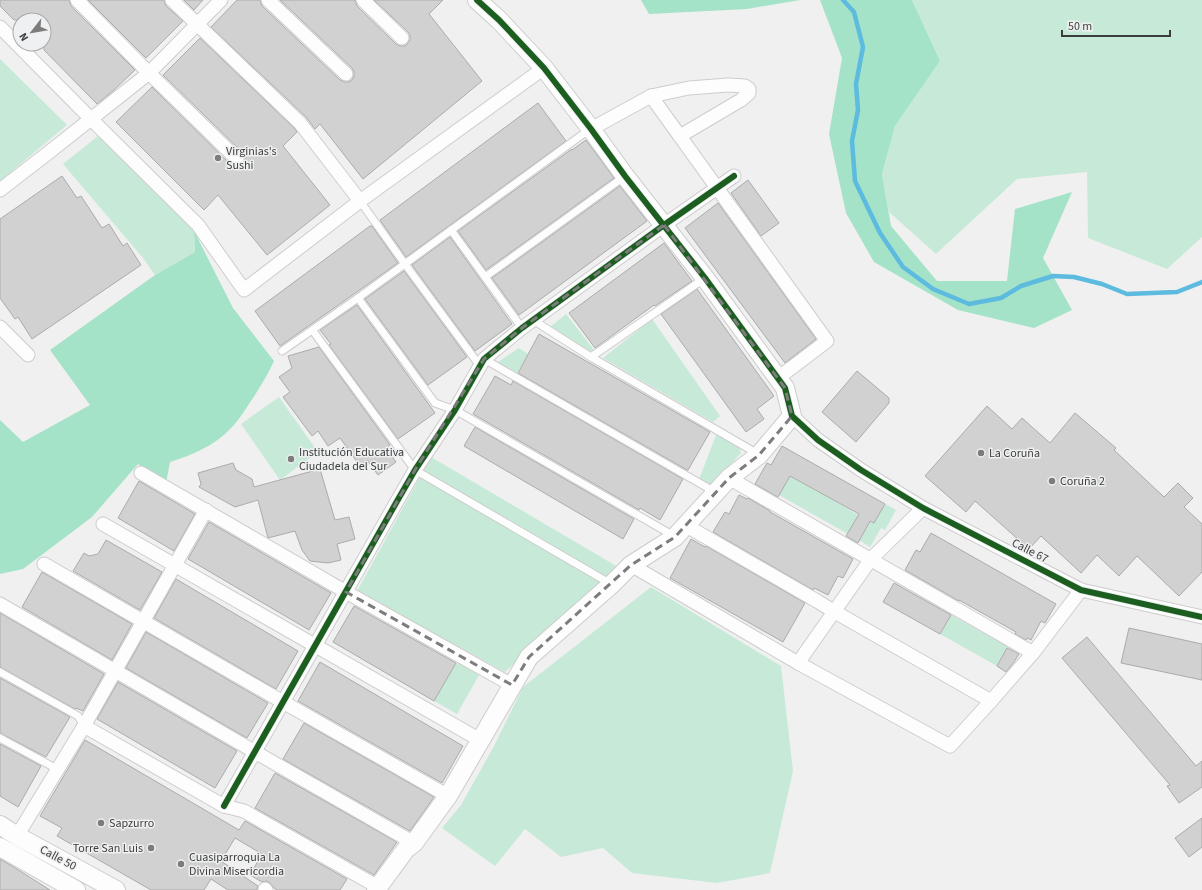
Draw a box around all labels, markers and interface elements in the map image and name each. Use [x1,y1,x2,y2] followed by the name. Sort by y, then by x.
[12,12,52,52] north arrow
[1062,12,1170,38] scale bar
[1068,18,1092,35] text: 50 m
[16,30,32,44] text: N
[226,143,277,174] place label: Virginias's Sushi
[213,153,223,163] marker: Virginias's Sushi
[299,444,404,475] place label: Institución Educativa Ciudadela del Sur
[989,445,1040,462] place label: La Coruña
[976,448,986,458] marker: La Coruña
[286,454,296,464] marker: Institución Educativa Ciudadela del Sur
[1060,473,1105,490] place label: Coruña 2
[1047,476,1057,486] marker: Coruña 2
[1009,535,1051,568] street label: Calle 67
[109,815,154,832] place label: Sapzurro
[96,818,106,828] marker: Sapzurro
[73,840,143,857] place label: Torre San Luis
[37,841,79,875] street label: Calle 50
[146,843,156,853] marker: Torre San Luis
[189,849,284,880] place label: Cuasiparroquia La Divina Misericordia
[176,859,186,869] marker: Cuasiparroquia La Divina Misericordia

